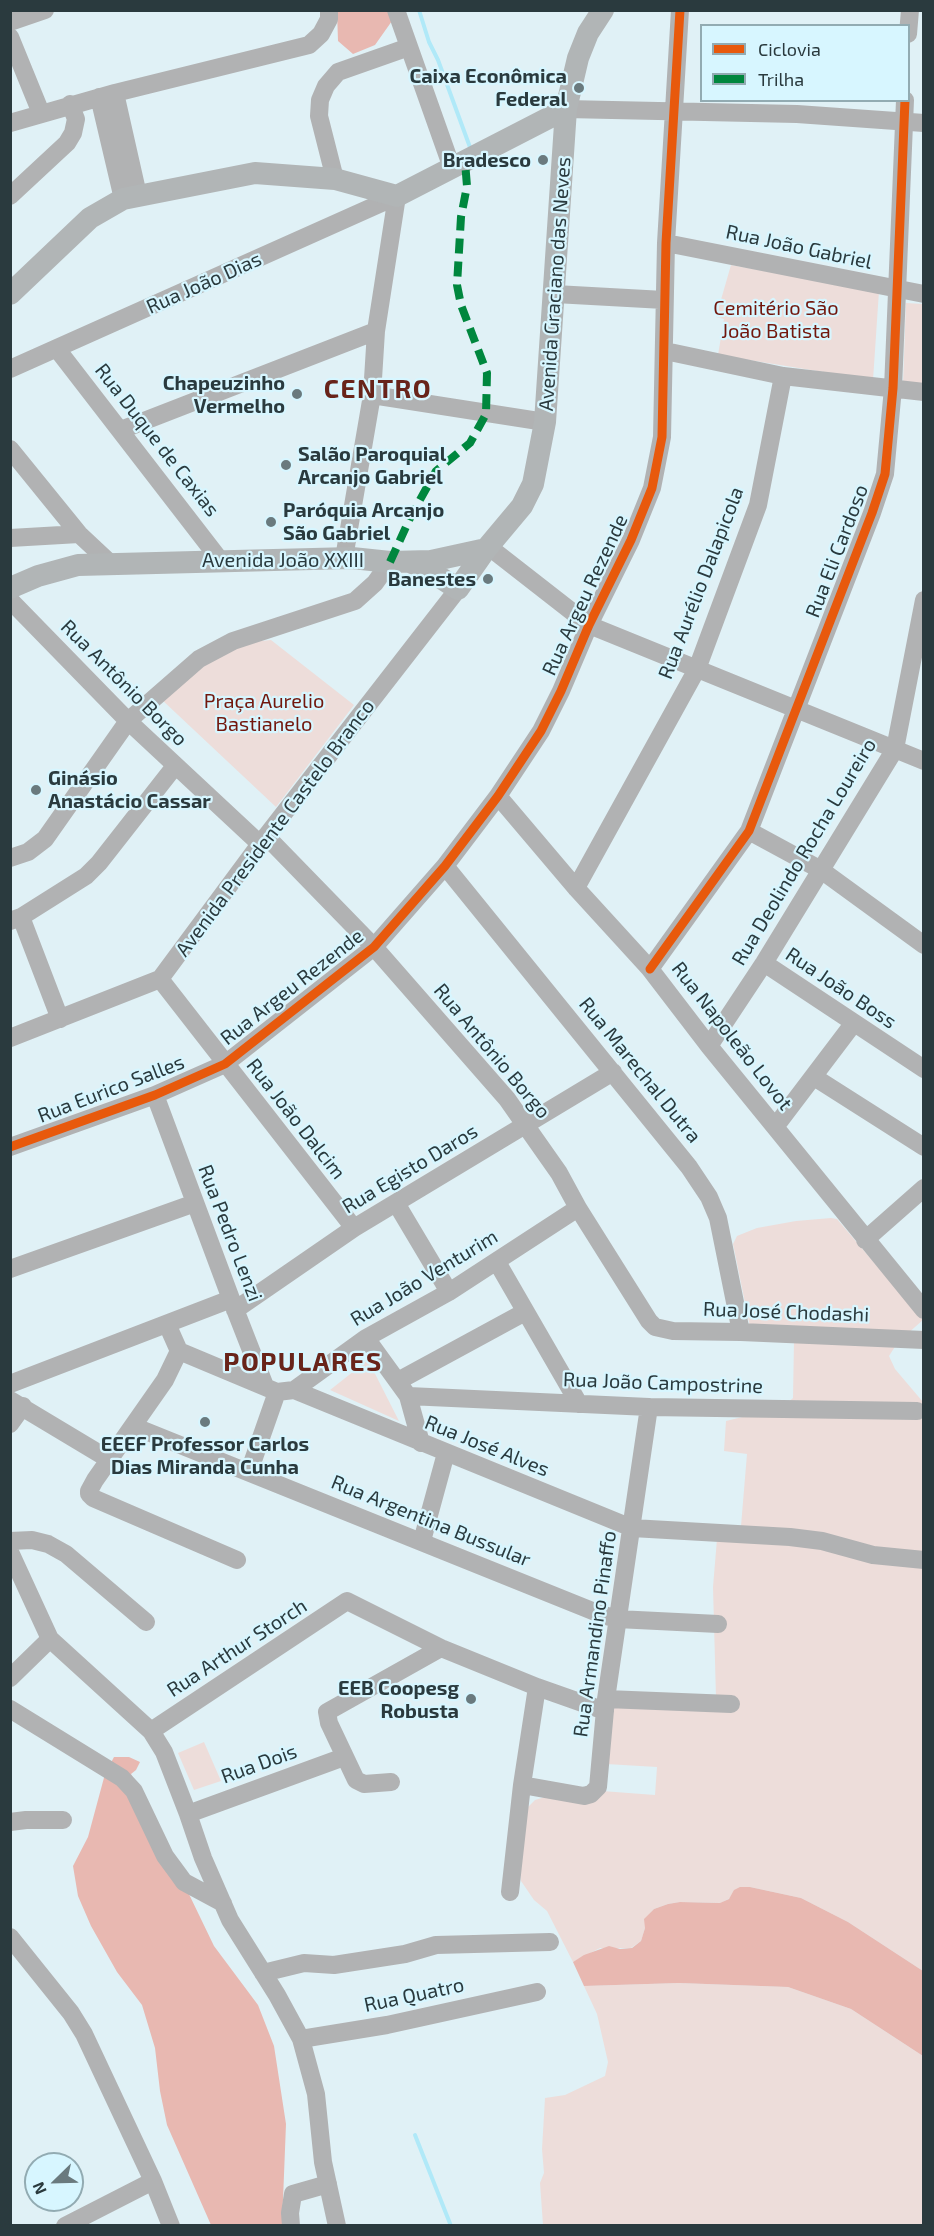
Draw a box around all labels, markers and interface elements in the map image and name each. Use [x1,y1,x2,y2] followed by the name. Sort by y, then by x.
[700,24,910,102] legend
[758,38,821,60] text: Ciclovia
[409,64,567,111] place label: Caixa Econômica Federal
[758,68,804,90] text: Trilha
[572,81,586,95] marker: Caixa Econômica Federal
[443,148,531,172] place label: Bradesco
[536,153,550,167] marker: Bradesco
[534,156,576,412] street label: Avenida Graciano das Neves
[724,220,874,274] street label: Rua João Gabriel
[143,247,265,319] street label: Rua João Dias
[713,296,839,343] park label: Cemitério São João Batista
[90,359,224,521] street label: Rua Duque de Caxias
[163,371,285,418] place label: Chapeuzinho Vermelho
[324,373,432,405] district label: CENTRO
[290,387,304,401] marker: Chapeuzinho Vermelho
[298,442,446,489] place label: Salão Paroquial Arcanjo Gabriel
[279,458,293,472] marker: Salão Paroquial Arcanjo Gabriel
[801,481,873,621] street label: Rua Eli Cardoso
[653,484,749,682] street label: Rua Aurélio Dalapicola
[283,498,444,545] place label: Paróquia Arcanjo São Gabriel
[537,511,633,679] street label: Rua Argeu Rezende
[264,515,278,529] marker: Paróquia Arcanjo São Gabriel
[202,548,364,572] street label: Avenida João XXIII
[388,567,476,591] place label: Banestes
[481,572,495,586] marker: Banestes
[56,615,192,751] street label: Rua Antônio Borgo
[204,689,324,736] park label: Praça Aurelio Bastianelo
[170,695,380,961] street label: Avenida Presidente Castelo Branco
[727,734,881,970] street label: Rua Deolindo Rocha Loureiro
[48,766,211,813] place label: Ginásio Anastácio Cassar
[29,783,43,797] marker: Ginásio Anastácio Cassar
[216,924,368,1050] street label: Rua Argeu Rezende
[781,942,901,1034] street label: Rua João Boss
[667,957,797,1115] street label: Rua Napoleão Lovot
[429,979,555,1123] street label: Rua Antônio Borgo
[574,992,706,1148] street label: Rua Marechal Dutra
[34,1050,188,1128] street label: Rua Eurico Salles
[241,1054,351,1184] street label: Rua João Dalcim
[338,1119,482,1219] street label: Rua Egisto Daros
[193,1161,267,1305] street label: Rua Pedro Lenzi
[346,1225,502,1331] street label: Rua João Venturim
[702,1297,870,1327] street label: Rua José Chodashi
[223,1346,383,1378] district label: POPULARES
[563,1368,763,1398] street label: Rua João Campostrine
[421,1410,553,1482] street label: Rua José Alves
[198,1415,212,1429] marker: EEEF Professor Carlos Dias Miranda Cunha
[101,1432,309,1479] place label: EEEF Professor Carlos Dias Miranda Cunha
[328,1470,534,1572] street label: Rua Argentina Bussular
[569,1529,621,1739] street label: Rua Armandino Pinaffo
[163,1594,311,1702] street label: Rua Arthur Storch
[338,1676,459,1723] place label: EEB Coopesg Robusta
[464,1692,478,1706] marker: EEB Coopesg Robusta
[218,1739,300,1789] street label: Rua Dois
[362,1973,466,2017] street label: Rua Quatro
[24,2152,84,2212] north arrow
[28,2179,50,2197] text: N

